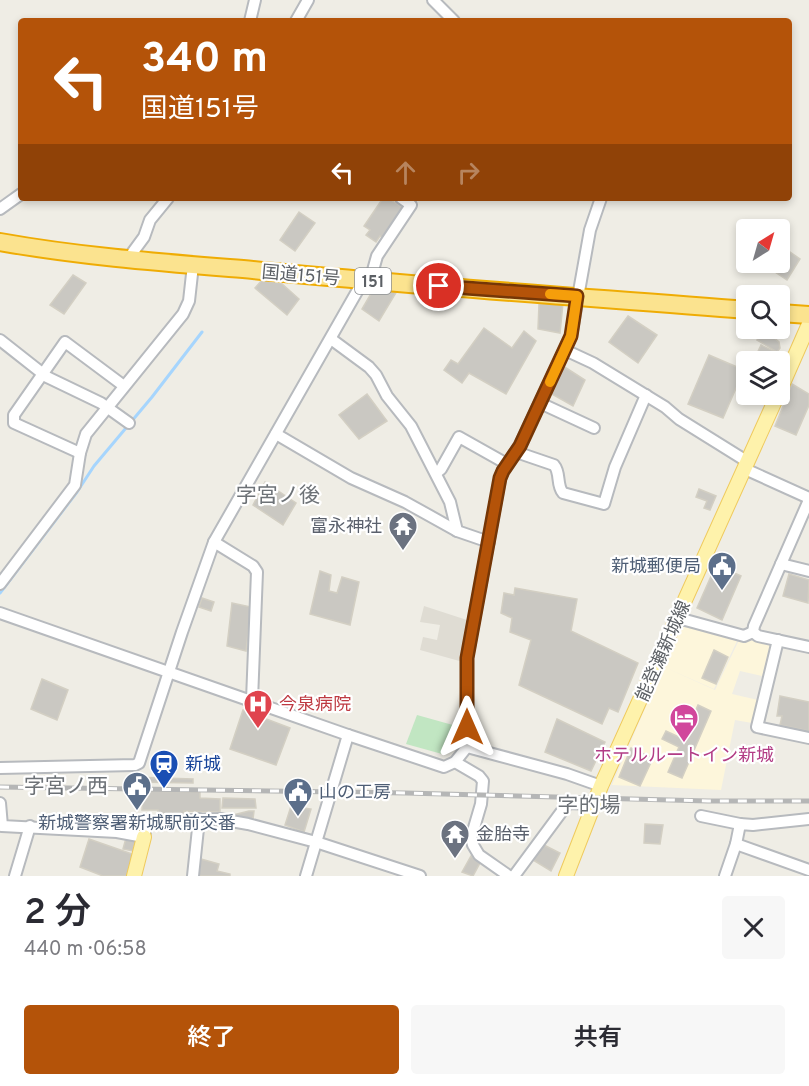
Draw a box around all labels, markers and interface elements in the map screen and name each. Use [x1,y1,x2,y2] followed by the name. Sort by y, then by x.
[141,34,268,87] text: 340 m
[42,42,120,120] icon: left
[141,93,259,127] text: 国道151号
[326,156,359,189] icon: left
[389,156,422,189] icon: ahead
[452,156,485,189] icon: right
[736,219,790,273] north arrow
[736,219,790,405] map controls
[413,260,464,311] pin
[261,262,341,291] street label: 国道151号
[355,268,391,294] road number: 151
[422,269,455,302] icon: arrive
[736,285,790,339] button: search
[736,351,790,405] button: layers
[236,483,320,510] district label: 字宮ノ後
[387,510,419,552] temple icon: 富永神社
[310,516,382,539] place label: 富永神社
[706,550,738,592] public building icon: 新城郵便局
[611,556,701,579] place label: 新城郵便局
[632,598,697,706] street label: 能登瀬新城線
[242,688,274,730] hospital icon: 今泉病院
[279,694,351,717] place label: 今泉病院
[435,695,499,759] position arrow
[668,702,700,744] hotel icon: ホテルルートイン新城
[594,745,774,768] place label: ホテルルートイン新城
[148,748,180,790] station icon: 新城
[185,754,221,777] place label: 新城
[121,770,153,812] public building icon: 新城警察署新城駅前交番
[24,774,108,801] district label: 字宮ノ西
[282,776,314,818] public building icon: 山の工房
[319,782,391,805] place label: 山の工房
[558,793,621,820] district label: 字的場
[38,813,236,836] place label: 新城警察署新城駅前交番
[439,818,471,860] temple icon: 金胎寺
[476,824,530,847] place label: 金胎寺
[24,891,91,937] text: 2 分
[722,896,785,959] button: close
[24,937,147,963] text: 440 m · 06:58
[24,1005,399,1074] button: 終了
[411,1005,785,1074] button: 共有

